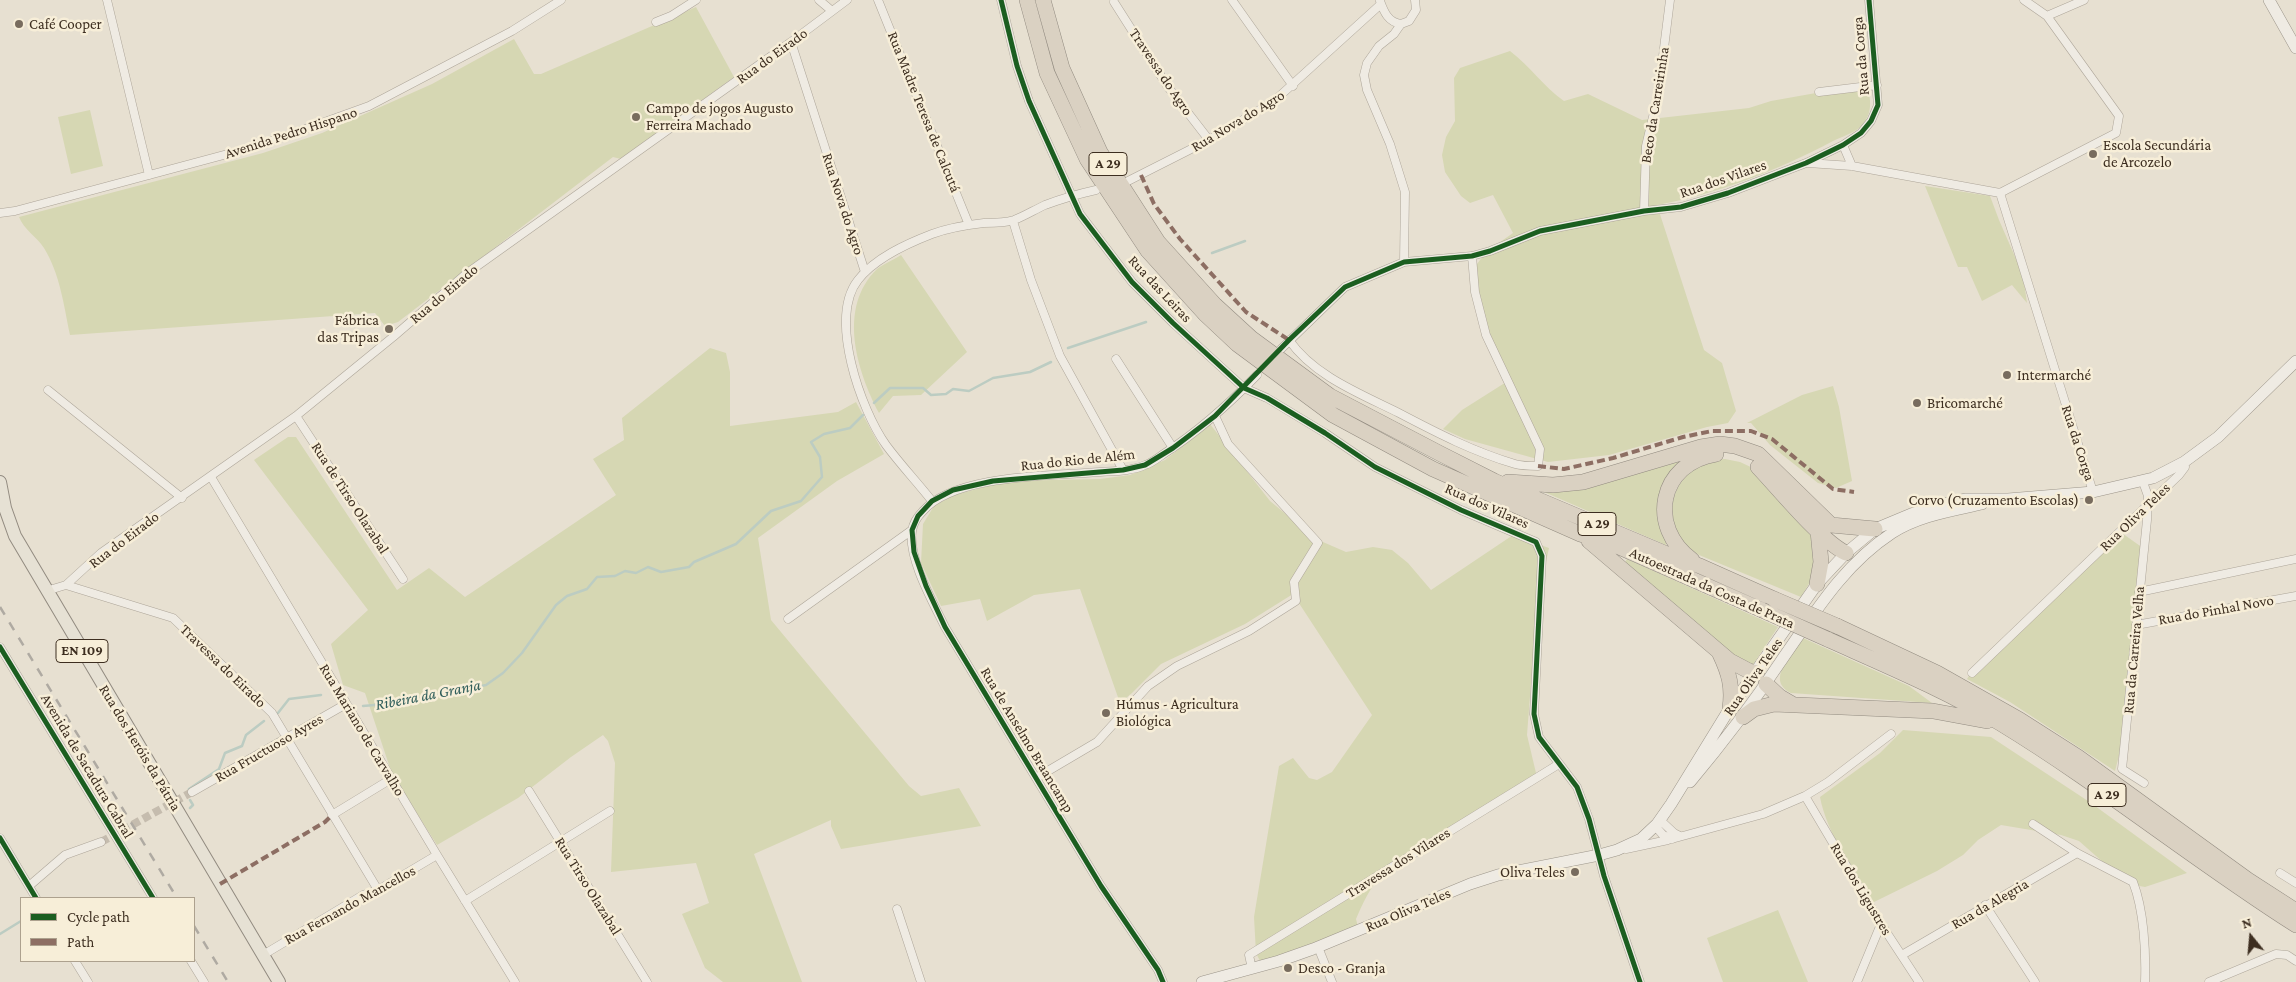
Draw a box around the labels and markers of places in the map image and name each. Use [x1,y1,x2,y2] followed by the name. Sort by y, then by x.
[29,15,102,33] place label: Café Cooper
[13,18,25,30] marker: Café Cooper
[646,99,793,134] place label: Campo de jogos Augusto Ferreira Machado
[630,111,642,123] marker: Campo de jogos Augusto Ferreira Machado
[2103,136,2211,171] place label: Escola Secundária de Arcozelo
[2087,148,2099,160] marker: Escola Secundária de Arcozelo
[317,311,379,346] place label: Fábrica das Tripas
[383,323,395,335] marker: Fábrica das Tripas
[2017,366,2091,384] place label: Intermarché
[2001,369,2013,381] marker: Intermarché
[1927,394,2003,412] place label: Bricomarché
[1911,397,1923,409] marker: Bricomarché
[1908,491,2079,509] place label: Corvo (Cruzamento Escolas)
[2083,494,2095,506] marker: Corvo (Cruzamento Escolas)
[1116,695,1239,730] place label: Húmus - Agricultura Biológica
[1100,707,1112,719] marker: Húmus - Agricultura Biológica
[1500,863,1565,881] place label: Oliva Teles
[1569,866,1581,878] marker: Oliva Teles
[1298,959,1385,977] place label: Desco - Granja
[1282,962,1294,974] marker: Desco - Granja

